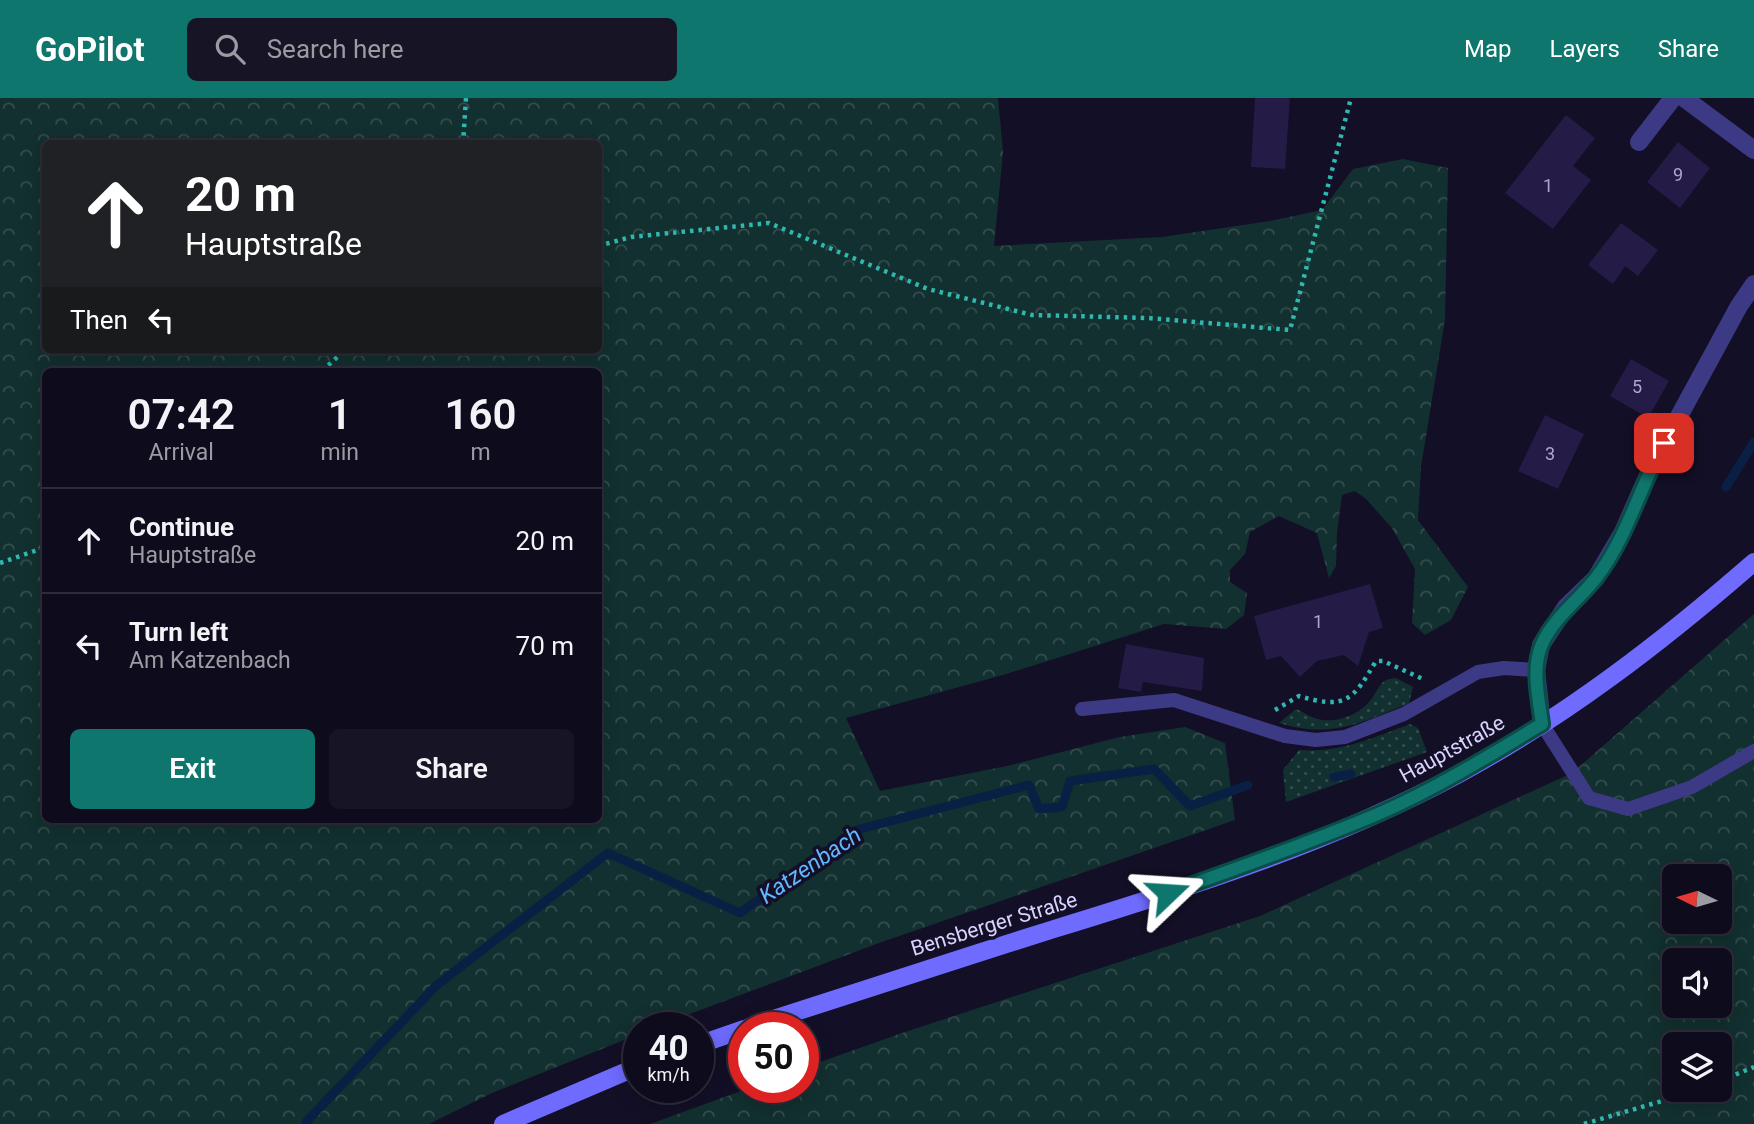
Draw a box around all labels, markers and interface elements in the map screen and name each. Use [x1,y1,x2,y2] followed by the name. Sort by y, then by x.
[187,18,677,81] search box
[35,30,145,69] text: GoPilot
[211,30,249,68] icon: search
[267,34,403,64] text: Search here
[1464,35,1512,63] text: Map
[1550,35,1620,63] text: Layers
[1658,35,1719,63] text: Share
[1673,164,1683,185] house number: 9
[185,166,296,223] text: 20 m
[70,168,161,259] icon: ahead
[1543,175,1553,196] house number: 1
[185,225,362,263] text: Hauptstraße
[142,301,180,339] icon: left
[70,305,128,335] text: Then
[1632,376,1642,397] house number: 5
[128,390,235,439] text: 07:42
[328,390,352,439] text: 1
[444,390,516,439] text: 160
[1634,413,1694,473] pin
[1645,424,1683,462] icon: arrive
[149,439,214,466] text: Arrival
[320,439,359,466] text: min
[470,439,491,466] text: m
[1545,443,1555,464] house number: 3
[129,512,234,542] text: Continue
[70,522,108,560] icon: ahead
[516,526,574,556] text: 20 m
[129,542,256,569] text: Hauptstraße
[1313,611,1323,632] house number: 1
[129,617,228,647] text: Turn left
[70,627,108,665] icon: left
[516,631,574,661] text: 70 m
[129,647,291,674] text: Am Katzenbach
[1395,710,1509,788] street label: Hauptstraße
[70,729,315,809] button: Exit
[329,729,574,809] button: Share
[754,821,866,909] water label: Katzenbach
[1131,856,1205,930] position arrow
[1662,864,1732,934] north arrow
[1662,864,1732,1102] map controls
[908,887,1080,961] street label: Bensberger Straße
[1662,948,1732,1018] button: sound
[728,1012,819,1103] speed limit sign: 50
[648,1028,689,1069] text: 40
[1662,1032,1732,1102] button: layers
[647,1064,690,1085] text: km/h

